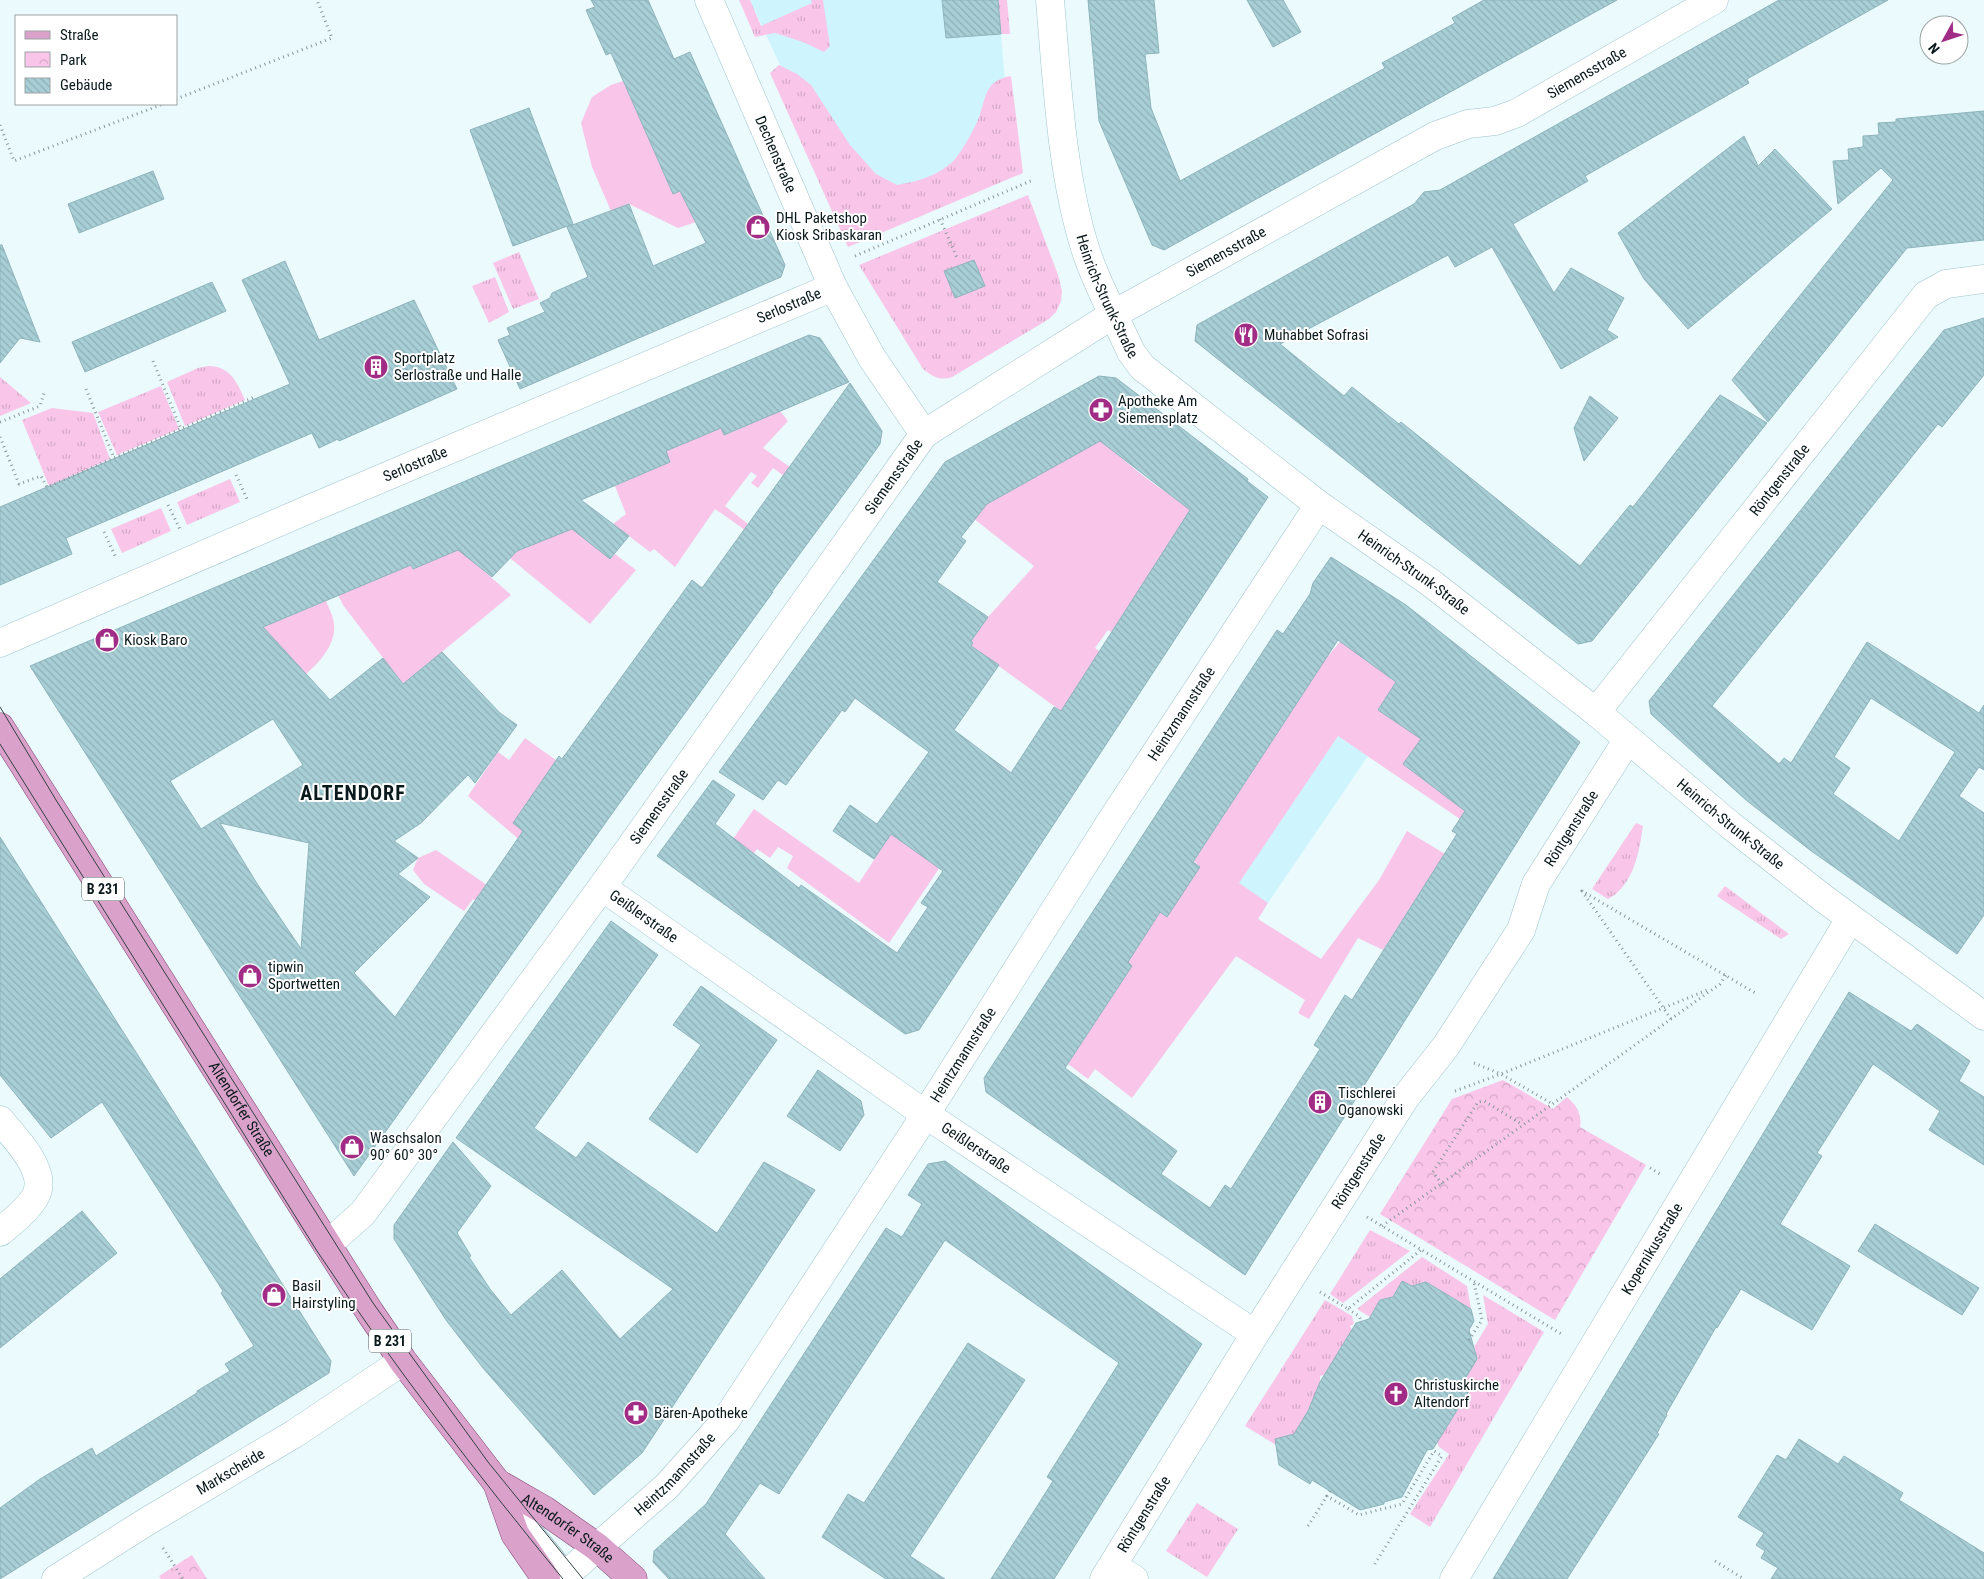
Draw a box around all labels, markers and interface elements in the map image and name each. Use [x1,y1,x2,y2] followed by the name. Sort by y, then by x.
[15,15,178,105] legend
[1919,15,1969,65] north arrow
[60,26,99,44] text: Straße
[1925,40,1943,57] text: N
[1544,43,1630,103] street label: Siemensstraße
[60,51,87,69] text: Park
[60,76,112,94] text: Gebäude
[751,113,800,195] street label: Dechenstraße
[776,209,882,244] place label: DHL Paketshop Kiosk Sribaskaran
[745,214,771,240] shop icon: DHL Paketshop Kiosk Sribaskaran
[1183,223,1269,281] street label: Siemensstraße
[1072,232,1142,362] street label: Heinrich-Strunk-Straße
[754,284,824,327] street label: Serlostraße
[1233,322,1259,348] restaurant icon: Muhabbet Sofrasi
[1264,326,1369,344] place label: Muhabbet Sofrasi
[394,349,521,384] place label: Sportplatz Serlostraße und Halle
[363,354,389,380] building icon: Sportplatz Serlostraße und Halle
[1118,392,1198,427] place label: Apotheke Am Siemensplatz
[1088,397,1114,423] pharmacy icon: Apotheke Am Siemensplatz
[861,435,927,518] street label: Siemensstraße
[1746,440,1814,519] street label: Röntgenstraße
[380,443,450,486] street label: Serlostraße
[1354,526,1473,619] street label: Heinrich-Strunk-Straße
[94,627,120,653] shop icon: Kiosk Baro
[124,631,188,649] place label: Kiosk Baro
[1144,663,1219,764] street label: Heintzmannstraße
[626,765,692,848] street label: Siemensstraße
[1673,775,1788,873] street label: Heinrich-Strunk-Straße
[300,781,406,805] district label: ALTENDORF
[1540,787,1602,870] street label: Röntgenstraße
[82,878,124,901] road number: B 231
[606,886,682,947] street label: Geißlerstraße
[268,958,340,993] place label: tipwin Sportwetten
[237,963,263,989] shop icon: tipwin Sportwetten
[926,1004,1000,1106] street label: Heintzmannstraße
[205,1058,278,1160] street label: Altendorfer Straße
[1338,1084,1403,1119] place label: Tischlerei Oganowski
[1307,1089,1333,1115] building icon: Tischlerei Oganowski
[938,1118,1014,1178] street label: Geißlerstraße
[370,1129,442,1164] place label: Waschsalon 90° 60° 30°
[1328,1130,1389,1212] street label: Röntgenstraße
[339,1134,365,1160] shop icon: Waschsalon 90° 60° 30°
[1618,1200,1686,1298] street label: Kopernikusstraße
[292,1277,356,1312] place label: Basil Hairstyling
[261,1282,287,1308] shop icon: Basil Hairstyling
[369,1330,411,1352] road number: B 231
[1414,1376,1499,1411] place label: Christuskirche Altendorf
[1383,1381,1409,1407] church icon: Christuskirche Altendorf
[623,1400,649,1426] pharmacy icon: Bären-Apotheke
[654,1404,748,1422] place label: Bären-Apotheke
[631,1429,719,1519] street label: Heintzmannstraße
[193,1445,268,1499] street label: Markscheide
[1114,1473,1174,1556] street label: Röntgenstraße
[518,1490,618,1567] street label: Altendorfer Straße

